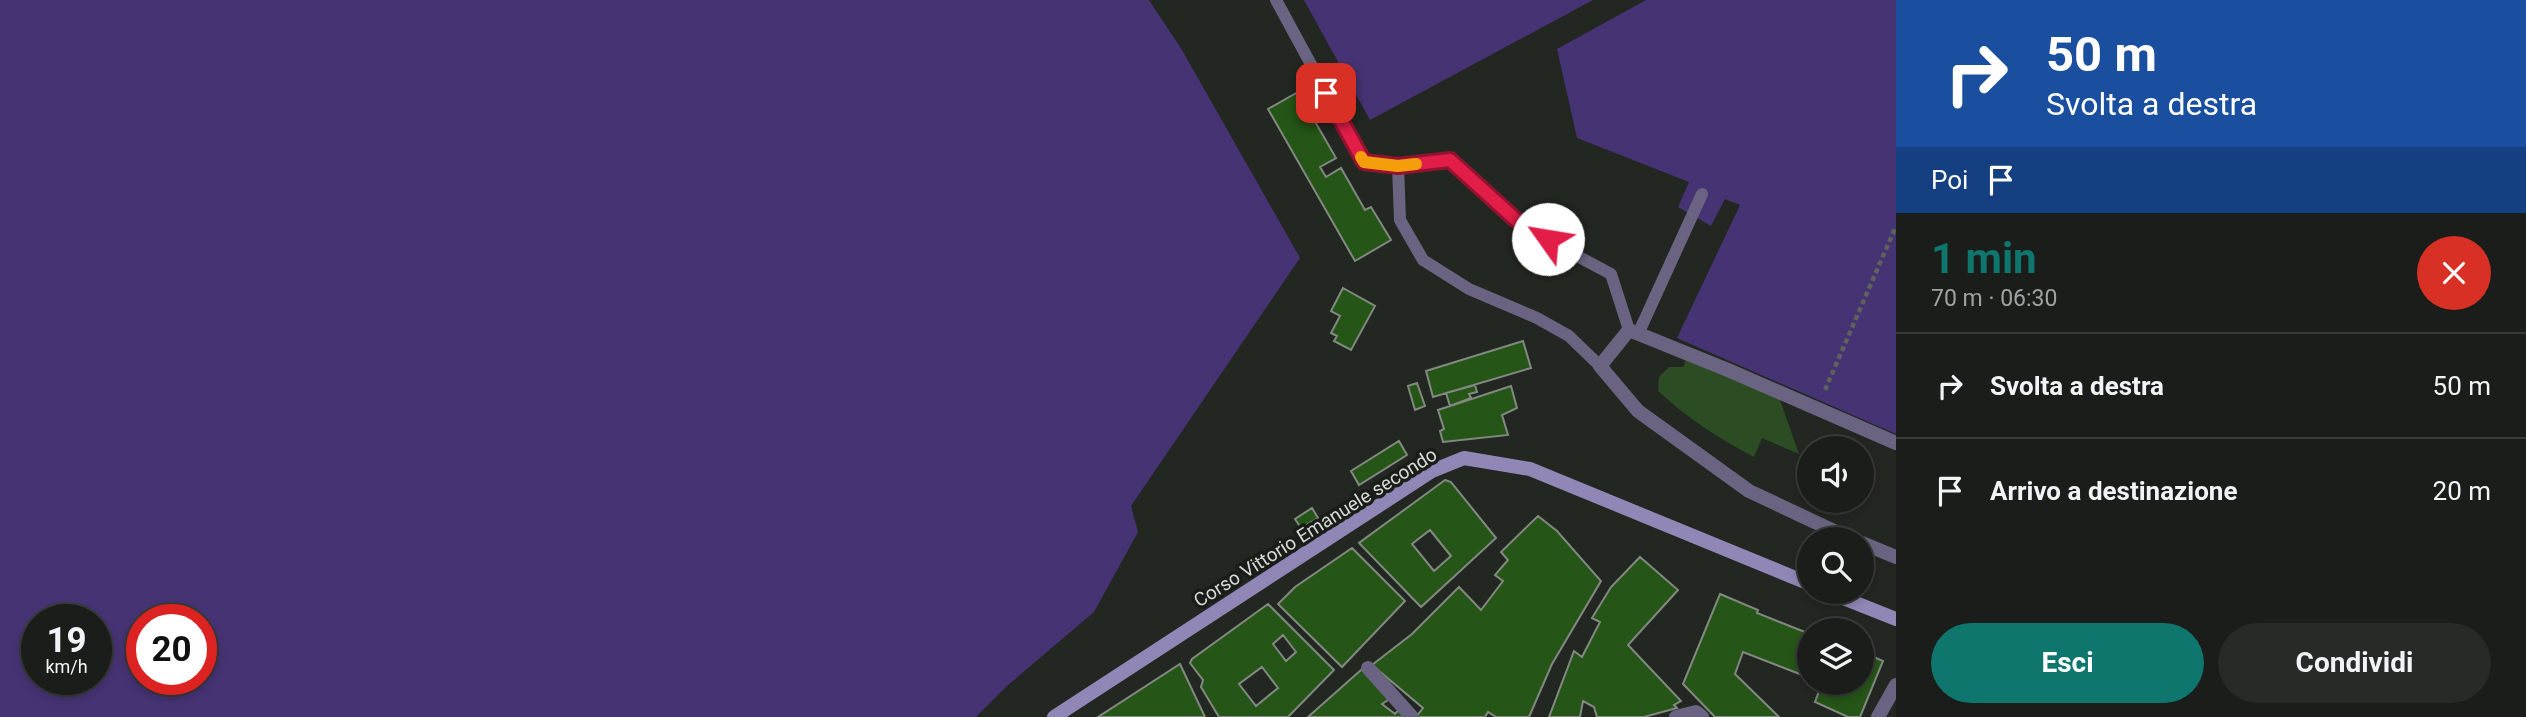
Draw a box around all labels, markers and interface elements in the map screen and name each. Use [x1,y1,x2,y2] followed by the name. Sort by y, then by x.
[2046,26,2157,83] text: 50 m
[1931,28,2022,119] icon: right
[1296,63,1356,123] pin
[1307,74,1345,112] icon: arrive
[2046,85,2257,123] text: Svolta a destra
[1982,161,2020,199] icon: arrive
[1931,165,1968,195] text: Poi
[1511,202,1585,276] position arrow
[1931,234,2037,283] text: 1 min
[2417,236,2491,310] button: close
[1931,285,2057,312] text: 70 m · 06:30
[1931,367,1969,405] icon: right
[1990,371,2164,401] text: Svolta a destra
[2433,371,2491,401] text: 50 m
[1797,436,1874,695] map controls
[1797,436,1874,513] button: sound
[1189,443,1441,612] street label: Corso Vittorio Emanuele secondo
[1931,472,1969,510] icon: arrive
[1990,476,2237,506] text: Arrivo a destinazione
[2433,476,2491,506] text: 20 m
[1797,527,1874,604] button: search
[126,604,217,695] speed limit sign: 20
[1797,618,1874,695] button: layers
[46,620,87,661] text: 19
[1931,623,2204,703] button: Esci
[2218,623,2491,703] button: Condividi
[45,656,88,677] text: km/h

